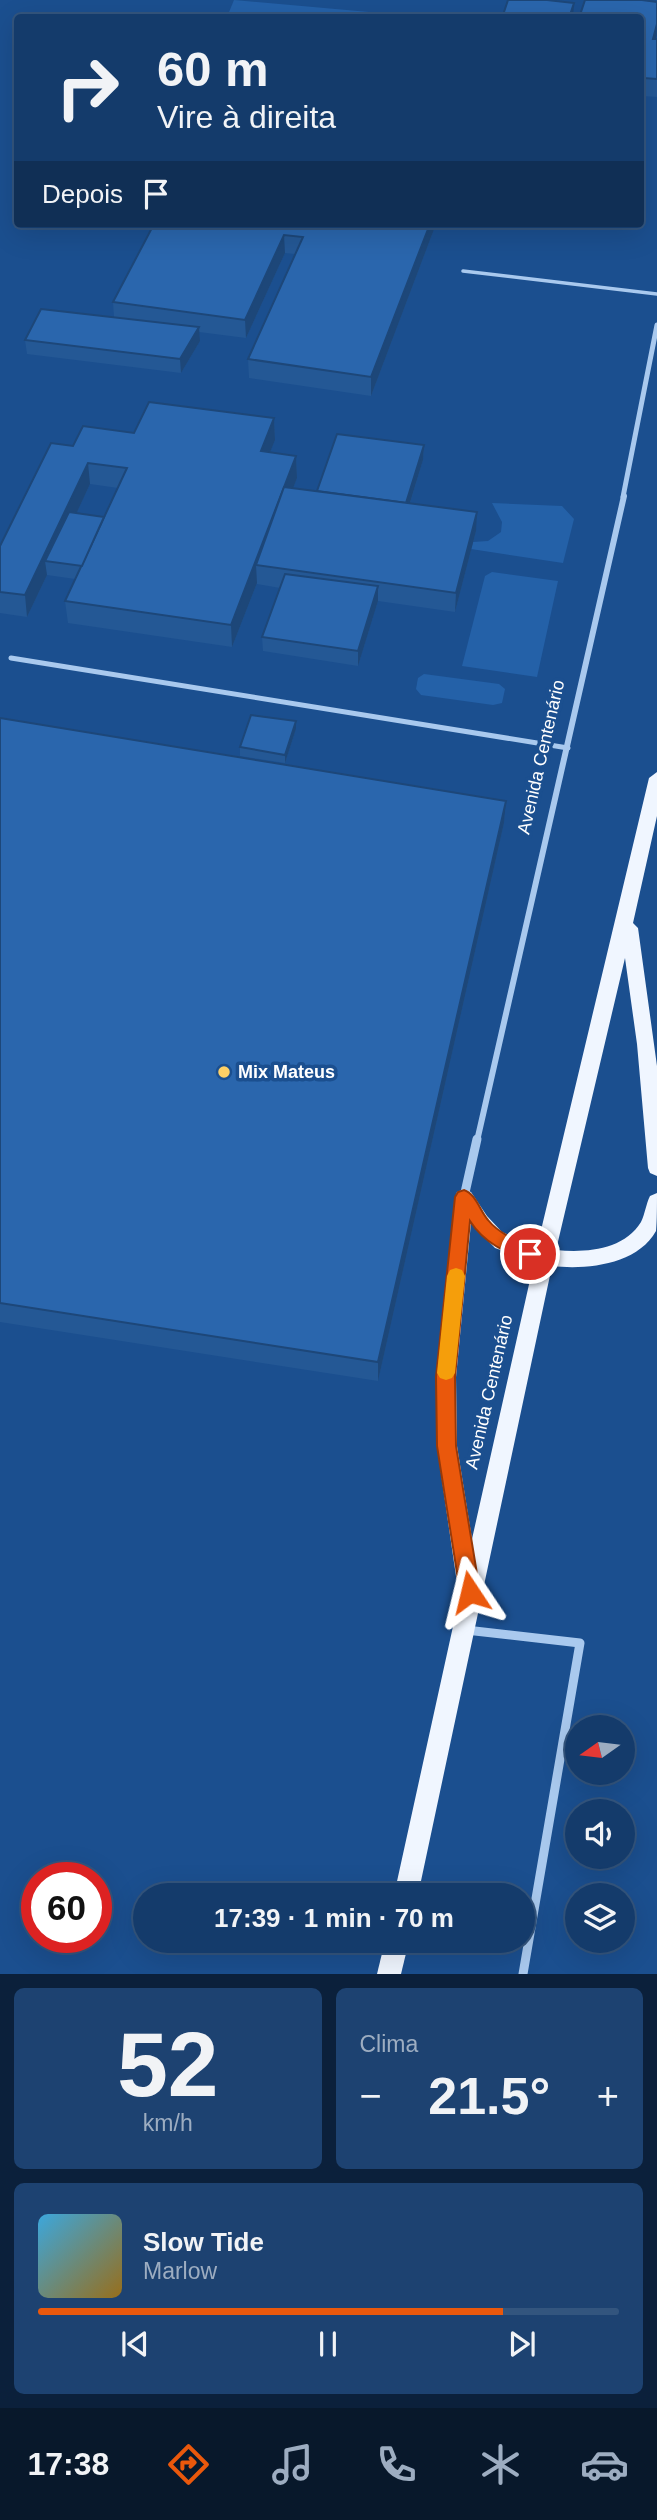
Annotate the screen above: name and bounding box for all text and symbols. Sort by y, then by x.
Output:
icon: right [42,42,133,133]
text: 60 m [157,42,269,96]
text: Vire à direita [157,99,336,135]
icon: arrive [137,175,175,213]
text: Depois [42,179,123,209]
street label: Avenida Centenário [514,678,568,836]
place label: Mix Mateus [238,1062,335,1082]
marker: Mix Mateus [216,1064,232,1080]
pin [500,1224,560,1284]
icon: arrive [511,1235,549,1273]
street label: Avenida Centenário [462,1313,516,1471]
position arrow [433,1555,507,1629]
north arrow [565,1715,635,1785]
map controls [565,1715,635,1953]
button: sound [565,1799,635,1869]
speed limit sign: 60 [21,1862,112,1953]
button: layers [565,1883,635,1953]
text: 17:39 · 1 min · 70 m [214,1903,454,1933]
text: 52 [117,2014,218,2115]
text: Clima [360,2031,418,2057]
text: 21.5° [428,2067,550,2125]
text: − [360,2075,382,2117]
text: + [597,2075,619,2117]
text: km/h [143,2110,193,2136]
text: Slow Tide [143,2227,264,2257]
text: Marlow [143,2258,217,2284]
icon: previous [116,2325,154,2363]
icon: pause [309,2325,347,2363]
icon: next [503,2325,541,2363]
icon: directions [164,2440,213,2489]
icon: music [268,2440,317,2489]
icon: phone [372,2440,421,2489]
icon: climate [476,2440,525,2489]
icon: car [580,2440,629,2489]
text: 17:38 [28,2446,109,2482]

